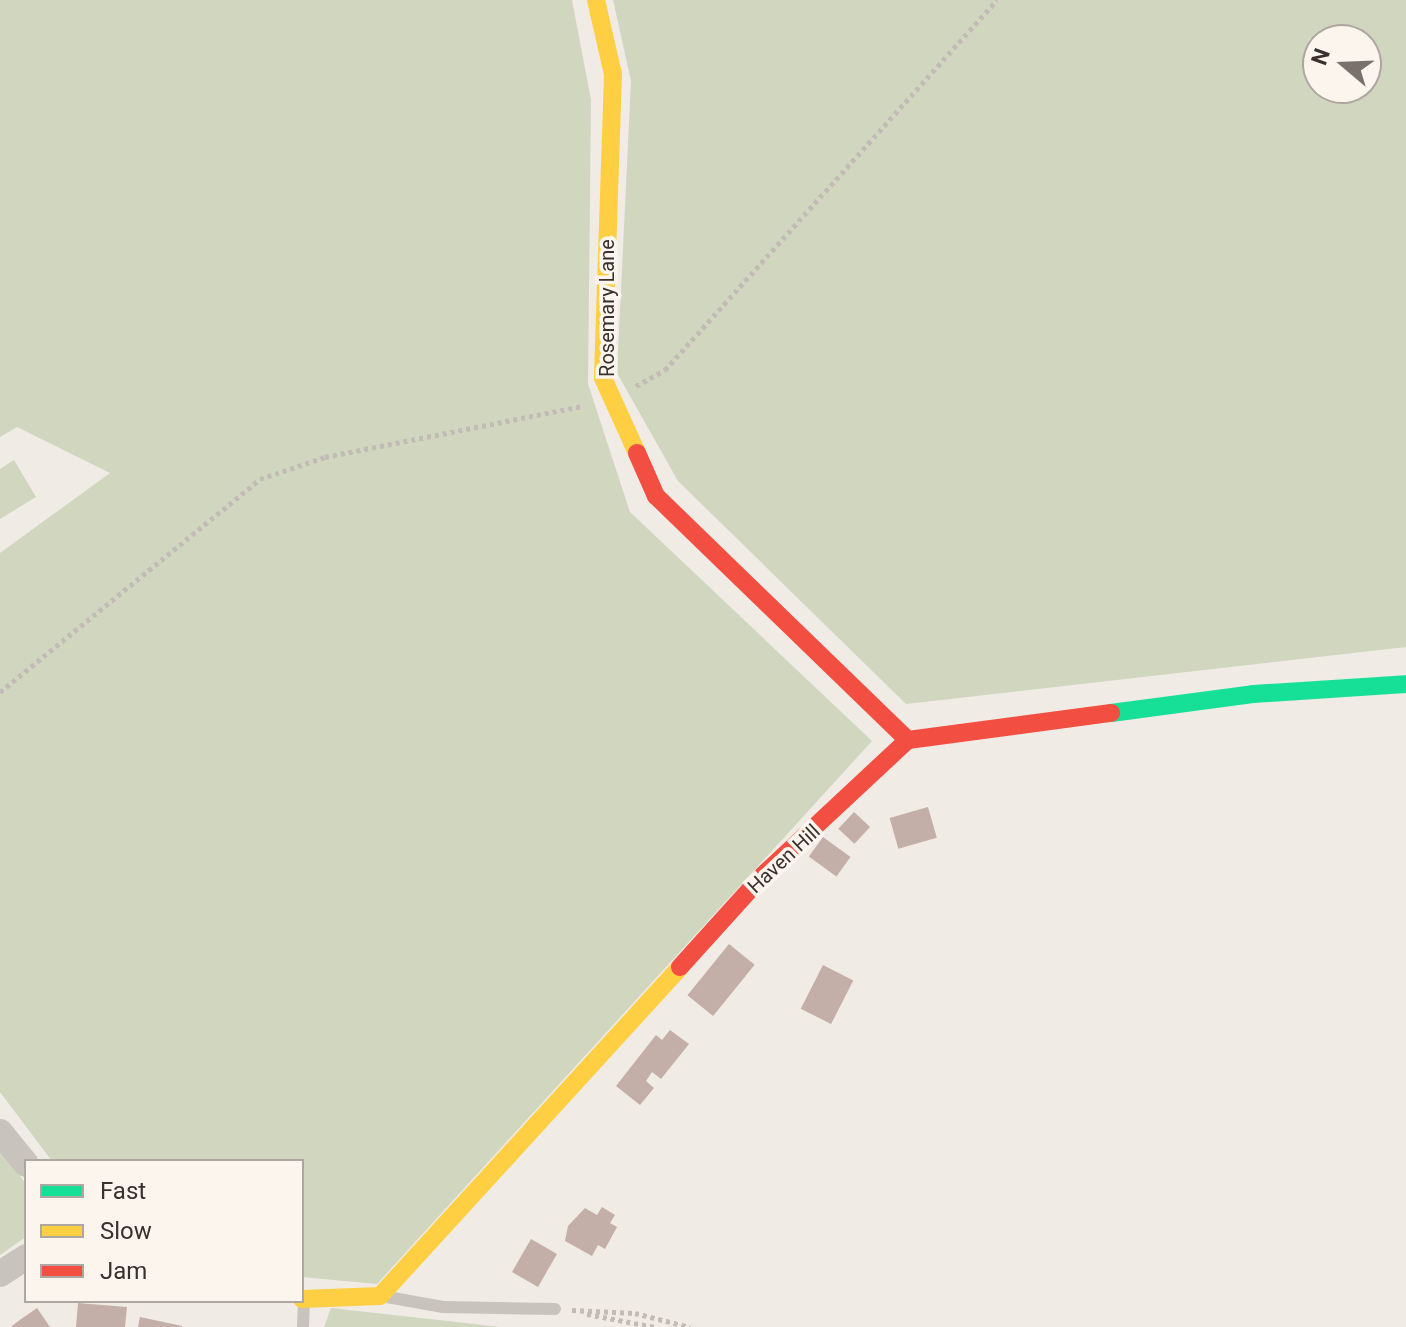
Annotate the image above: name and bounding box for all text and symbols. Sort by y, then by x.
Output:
north arrow [1302,24,1382,104]
text: N [1306,45,1335,68]
street label: Rosemary Lane [595,239,619,377]
street label: Haven Hill [743,820,825,898]
legend [24,1159,304,1303]
text: Fast [100,1177,146,1205]
text: Slow [100,1217,152,1245]
text: Jam [100,1257,147,1285]

